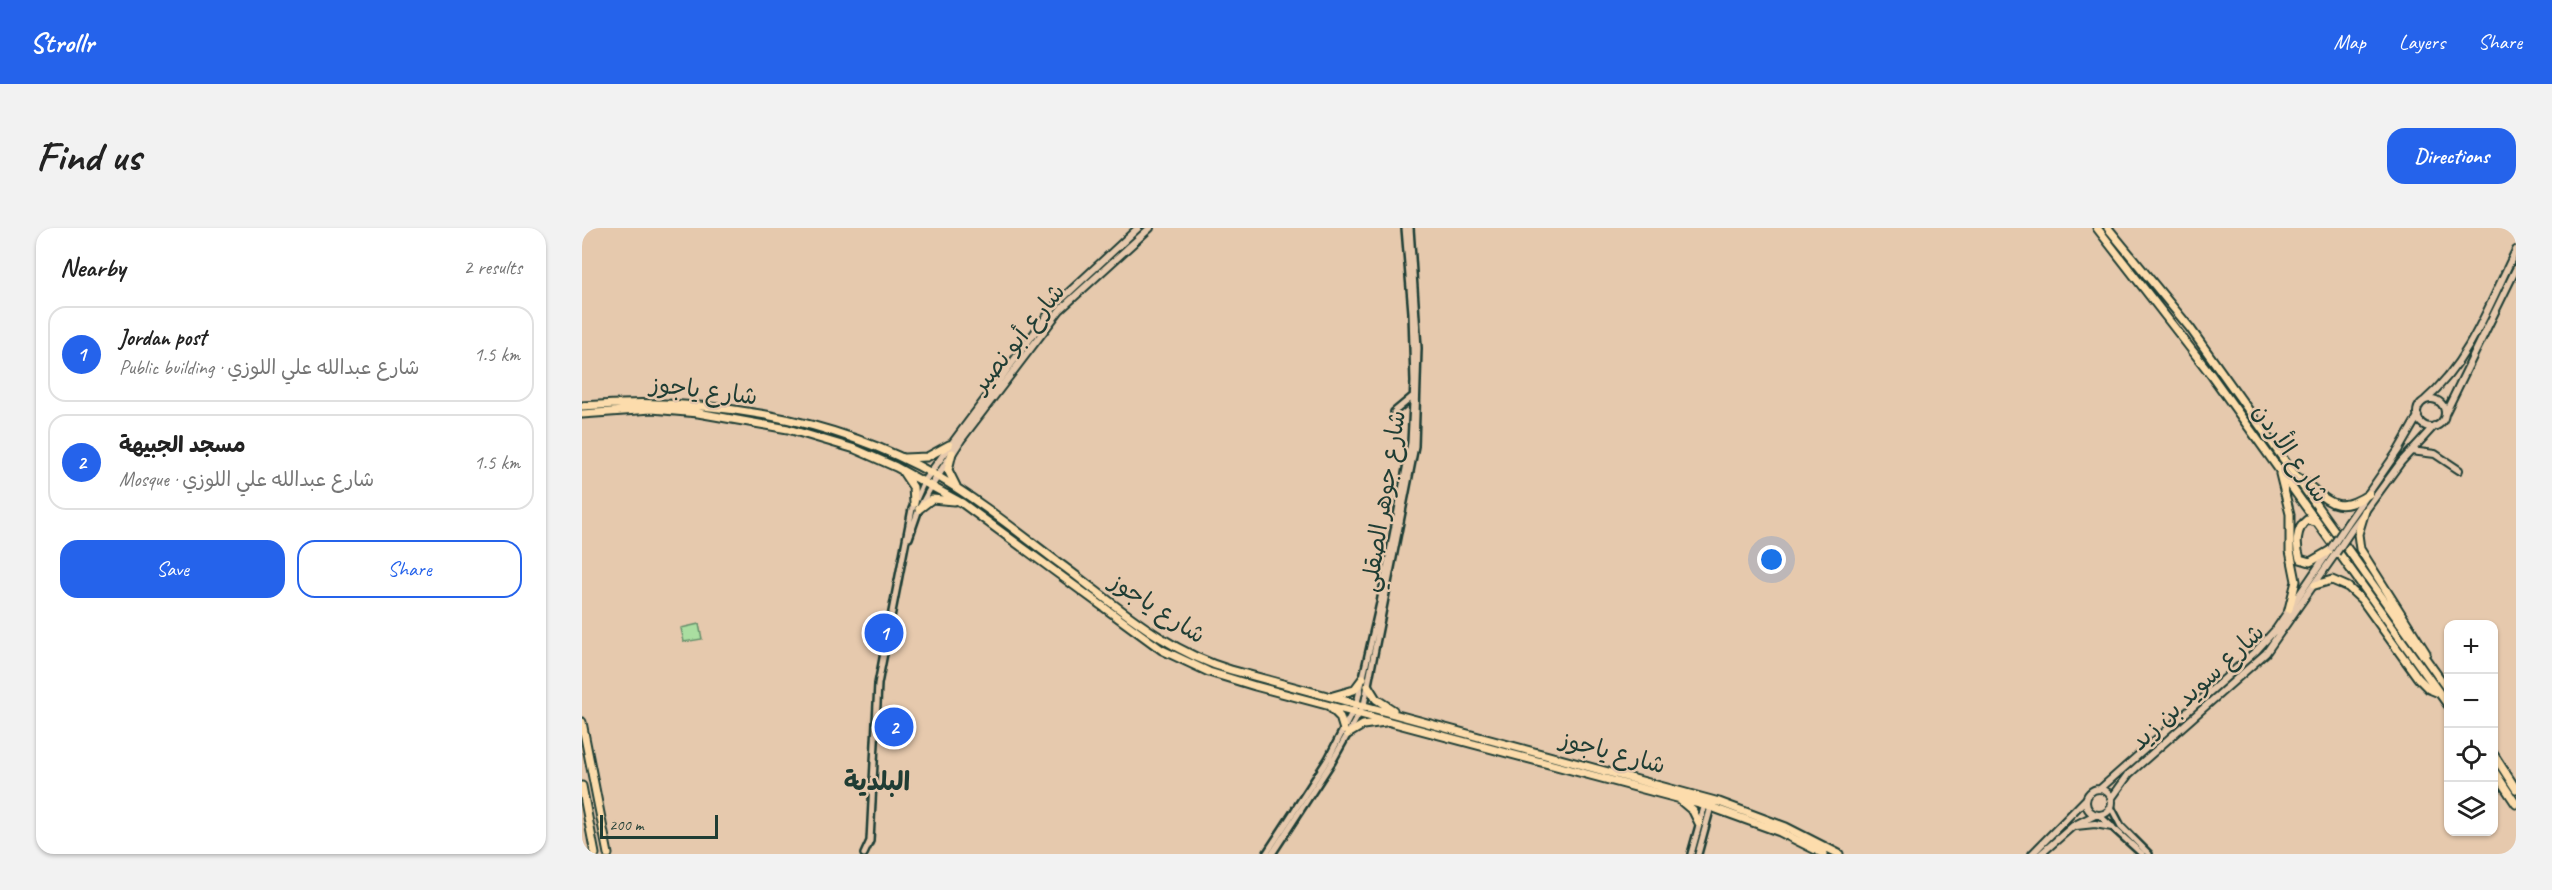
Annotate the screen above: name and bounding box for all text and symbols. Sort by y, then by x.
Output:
text: Strollr [30,25,94,60]
text: Map [2333,29,2366,55]
text: Layers [2399,29,2445,55]
text: Share [2478,29,2522,55]
button: Directions [2387,128,2516,184]
text: Find us [36,130,141,183]
text: Nearby [60,251,125,284]
text: 2 results [463,255,522,280]
street label: شارع أبو نصير [963,277,1073,402]
text: Jordan post [119,324,206,352]
text: 1 [77,342,86,367]
text: 1.5 km [474,342,520,367]
text: Public building · شارع عبدالله علي اللوزي [119,355,419,380]
street label: شارع ياجوز [646,368,759,413]
street label: شارع الأردن [2244,396,2338,510]
street label: شارع جوهر الصقلي [1354,408,1418,595]
text: مسجد الجبيهة [119,431,245,459]
text: 2 [77,450,86,475]
text: 1.5 km [474,450,520,475]
text: Mosque · شارع عبدالله علي اللوزي [119,467,374,492]
button: Save [60,540,285,598]
button: Share [297,540,522,598]
your location [1757,545,1786,574]
street label: شارع ياجوز [1102,565,1211,652]
pin: 1 [864,610,904,656]
street label: شارع سويد بن زيد [2124,617,2272,758]
map controls [2444,620,2498,836]
button: + [2444,620,2498,674]
button: − [2444,674,2498,728]
pin: 2 [874,704,914,750]
street label: شارع ياجوز [1555,723,1669,782]
button: locate [2444,728,2498,782]
district label: البلدية [844,765,910,798]
button: layers [2444,782,2498,836]
scale bar [600,812,718,840]
text: 200 m [609,815,643,835]

